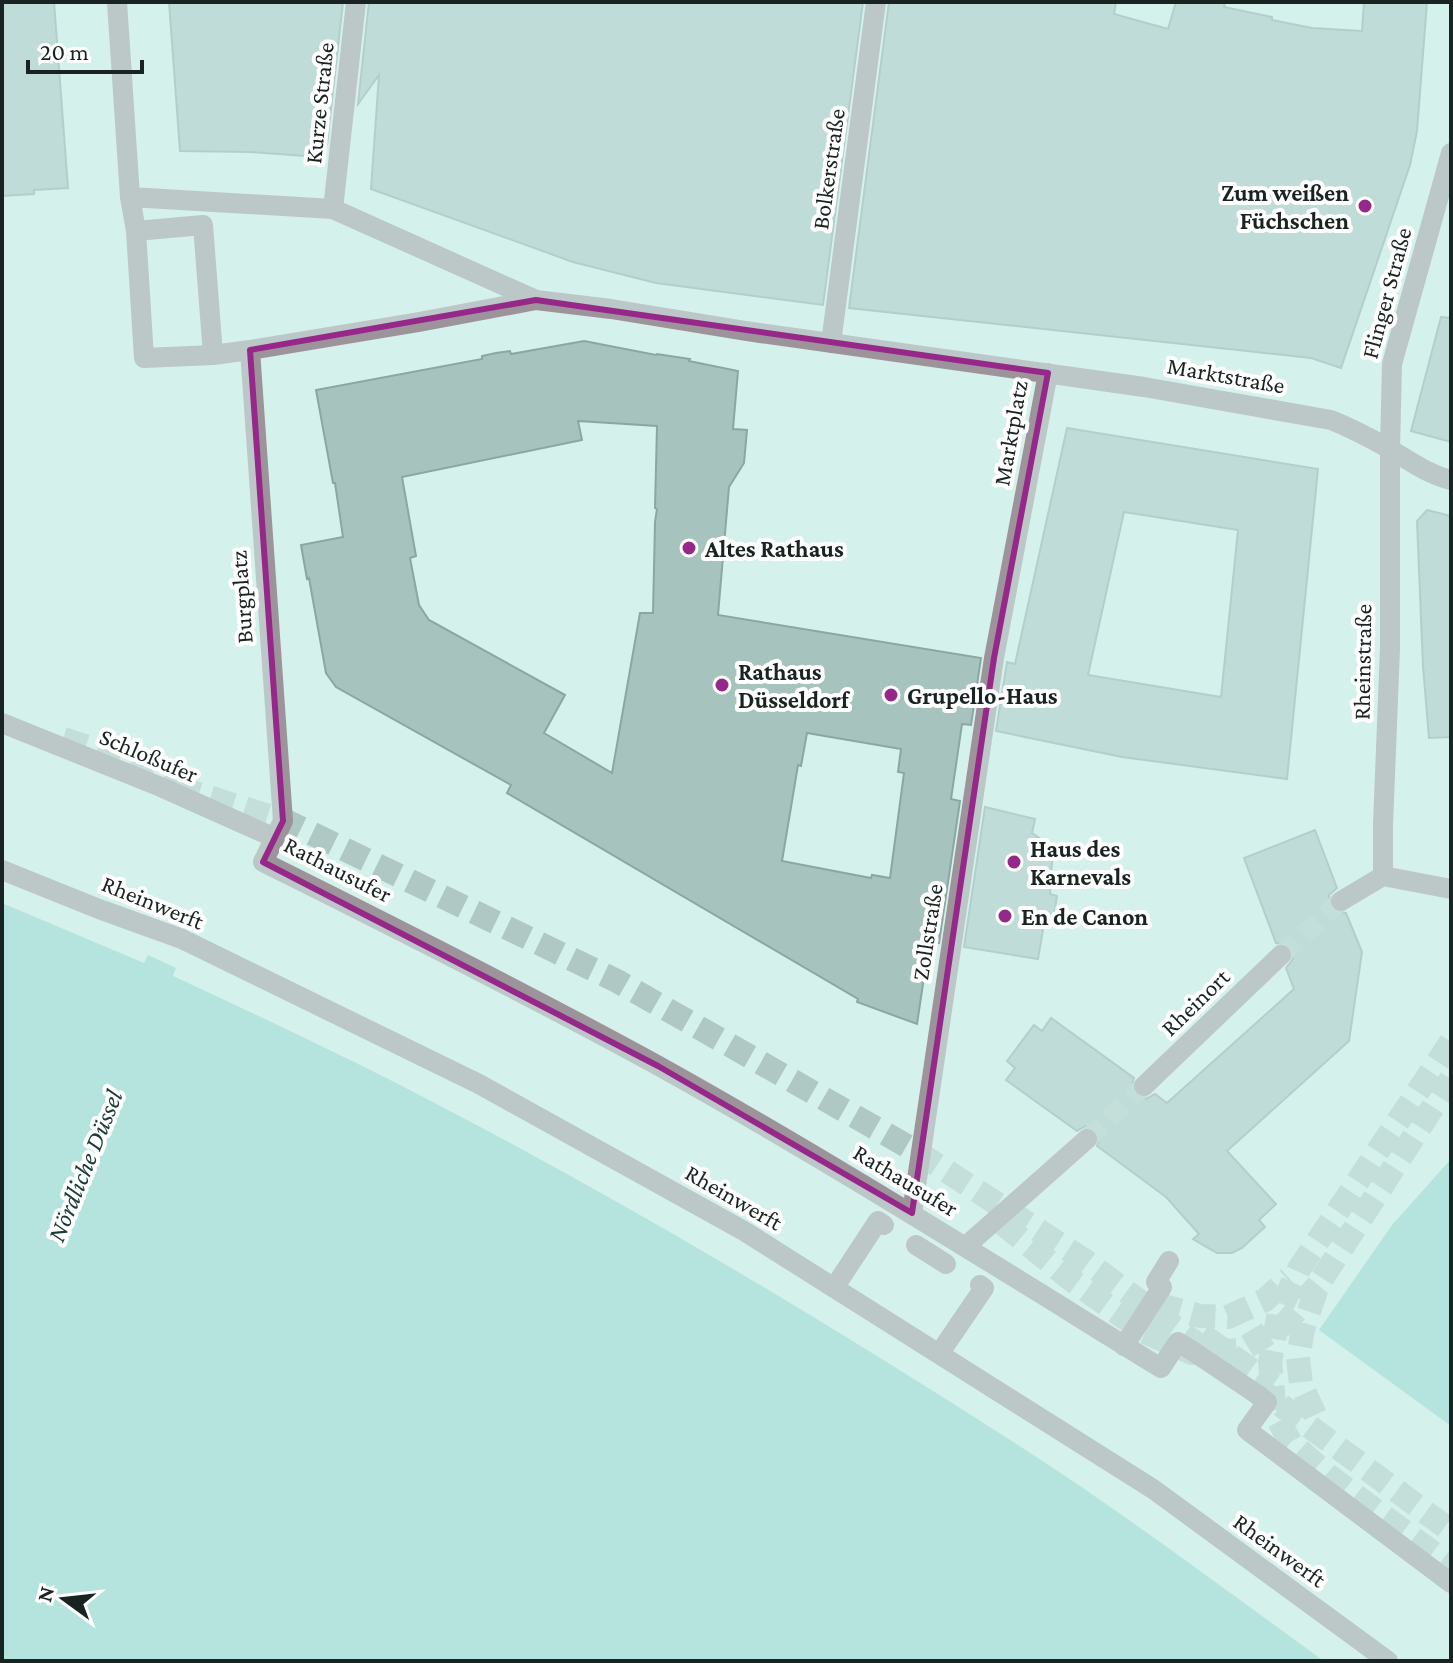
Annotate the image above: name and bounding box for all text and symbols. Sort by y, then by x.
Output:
scale bar [28,24,142,74]
text: 20 m [40,38,89,65]
street label: Kurze Straße [299,41,339,165]
street label: Bolkerstraße [806,107,850,231]
place label: Zum weißen Füchschen [1221,179,1349,234]
marker: Zum weißen Füchschen [1356,197,1374,215]
street label: Flinger Straße [1356,224,1416,362]
street label: Marktstraße [1165,351,1287,399]
street label: Marktplatz [987,378,1033,488]
place label: Altes Rathaus [704,535,844,562]
marker: Altes Rathaus [680,539,698,557]
street label: Burgplatz [224,549,258,645]
street label: Rheinstraße [1347,604,1377,720]
place label: Rathaus Düsseldorf [738,658,851,713]
marker: Rathaus Düsseldorf [713,676,731,694]
place label: Grupello-Haus [907,682,1058,709]
marker: Grupello-Haus [882,686,900,704]
street label: Schloßufer [96,722,203,788]
street label: Rathausufer [280,830,397,908]
place label: Haus des Karnevals [1030,835,1131,890]
marker: Haus des Karnevals [1005,853,1023,871]
street label: Rheinwerft [98,869,209,935]
street label: Zollstraße [906,882,948,982]
place label: En de Canon [1021,903,1148,930]
marker: En de Canon [996,907,1014,925]
street label: Rheinort [1155,962,1235,1041]
water label: Nördliche Düssel [41,1085,129,1246]
street label: Rathausufer [849,1138,964,1222]
street label: Rheinwerft [681,1158,788,1236]
street label: Rheinwerft [1229,1508,1332,1593]
north arrow [24,1559,104,1639]
text: N [31,1583,59,1604]

